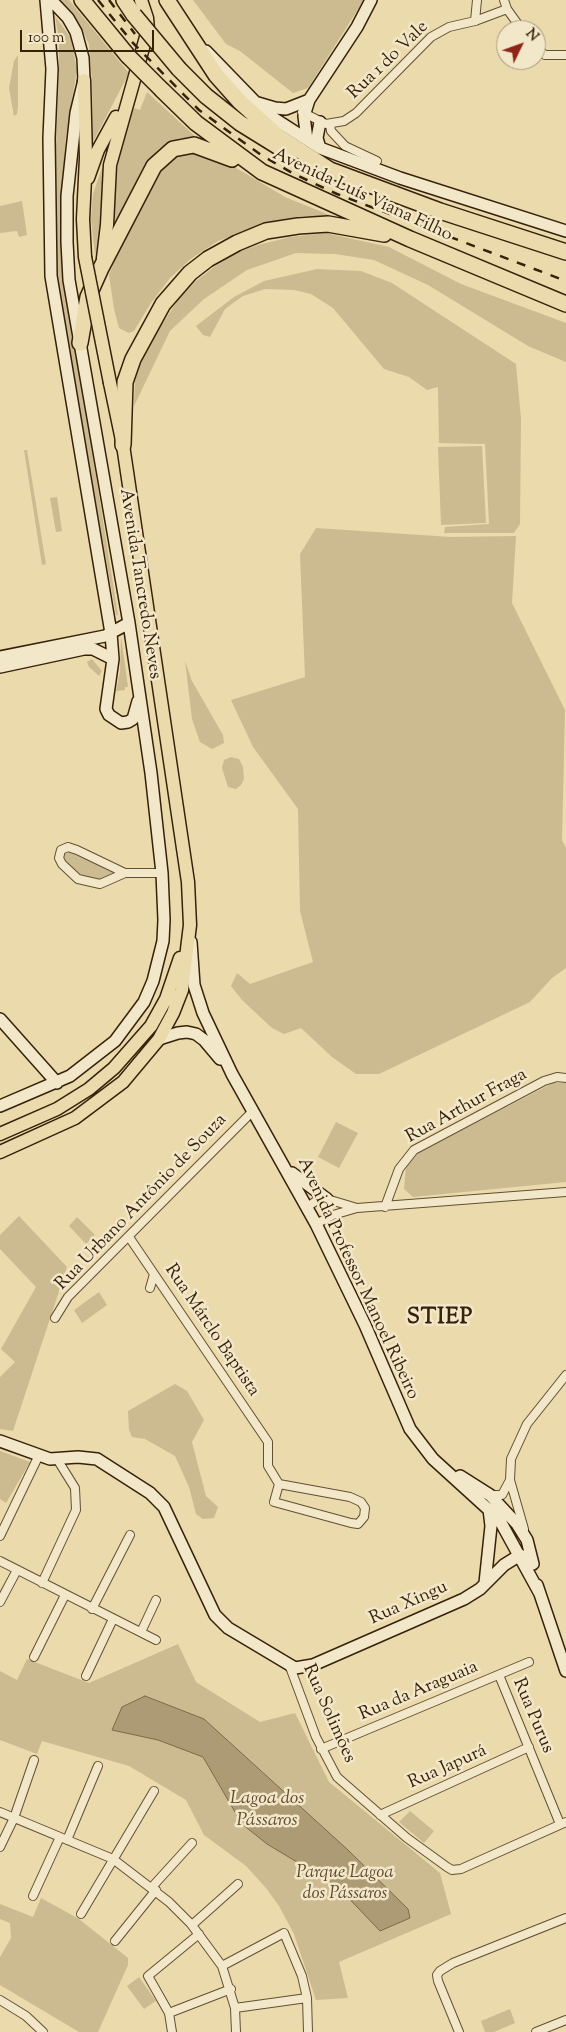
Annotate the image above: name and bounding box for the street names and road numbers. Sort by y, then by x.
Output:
street label: Rua 1 do Vale [344,17,434,105]
street label: Avenida Luís Viana Filho [269,145,455,247]
street label: Avenida Tancredo Neves [113,487,165,681]
street label: Rua Arthur Fraga [403,1065,531,1149]
street label: Rua Urbano Antônio de Souza [52,1110,232,1296]
street label: Avenida Professor Manoel Ribeiro [291,1155,423,1403]
street label: Rua Márclo Baptista [159,1261,263,1401]
street label: Rua Xingu [367,1577,451,1631]
street label: Rua da Araguaia [356,1657,482,1727]
street label: Rua Solimões [297,1661,359,1767]
street label: Rua Purus [507,1675,557,1757]
street label: Rua Japurá [405,1741,491,1795]

